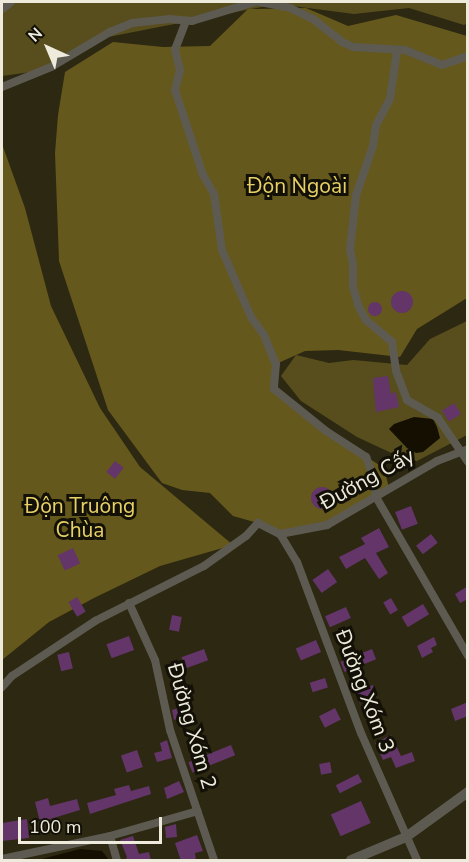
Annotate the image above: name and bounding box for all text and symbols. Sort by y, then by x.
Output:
north arrow [18,18,78,78]
text: N [24,23,47,47]
park label: Độn Ngoài [247,173,347,199]
street label: Đường Cấy [315,443,419,515]
park label: Độn Truông Chùa [25,493,135,543]
street label: Đường Xóm 3 [330,626,400,756]
street label: Đường Xóm 2 [162,660,222,792]
scale bar [21,805,165,843]
text: 100 m [29,815,81,839]

